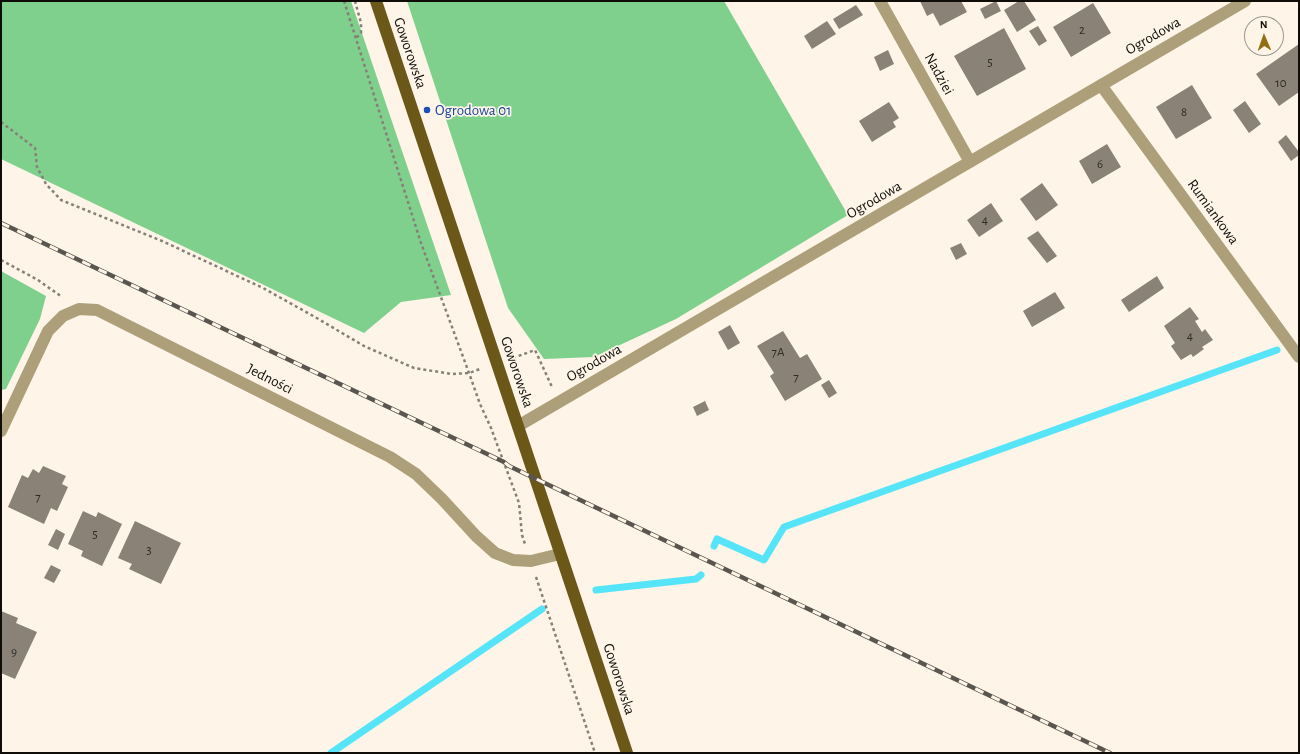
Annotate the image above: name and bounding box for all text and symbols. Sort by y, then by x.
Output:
street label: Ogrodowa [1122,13,1184,59]
street label: Goworowska [389,15,431,91]
north arrow [1244,16,1284,56]
text: N [1260,19,1268,30]
house number: 2 [1079,22,1085,38]
street label: Nadziei [920,50,958,98]
house number: 5 [987,54,993,70]
house number: 10 [1275,75,1287,91]
place label: Ogrodowa 01 [435,101,511,119]
house number: 8 [1181,104,1187,120]
marker: Ogrodowa 01 [422,105,432,115]
house number: 6 [1097,156,1103,172]
street label: Rumiankowa [1183,176,1243,248]
street label: Ogrodowa [843,177,905,223]
house number: 4 [982,212,988,228]
house number: 4 [1187,328,1193,344]
street label: Goworowska [496,334,538,410]
street label: Ogrodowa [563,340,625,386]
house number: 7A [772,344,784,360]
street label: Jedności [244,360,296,398]
house number: 7 [793,369,799,385]
house number: 7 [35,489,41,505]
house number: 5 [92,526,98,542]
house number: 3 [146,542,152,558]
street label: Goworowska [599,641,639,717]
house number: 9 [11,644,17,660]

